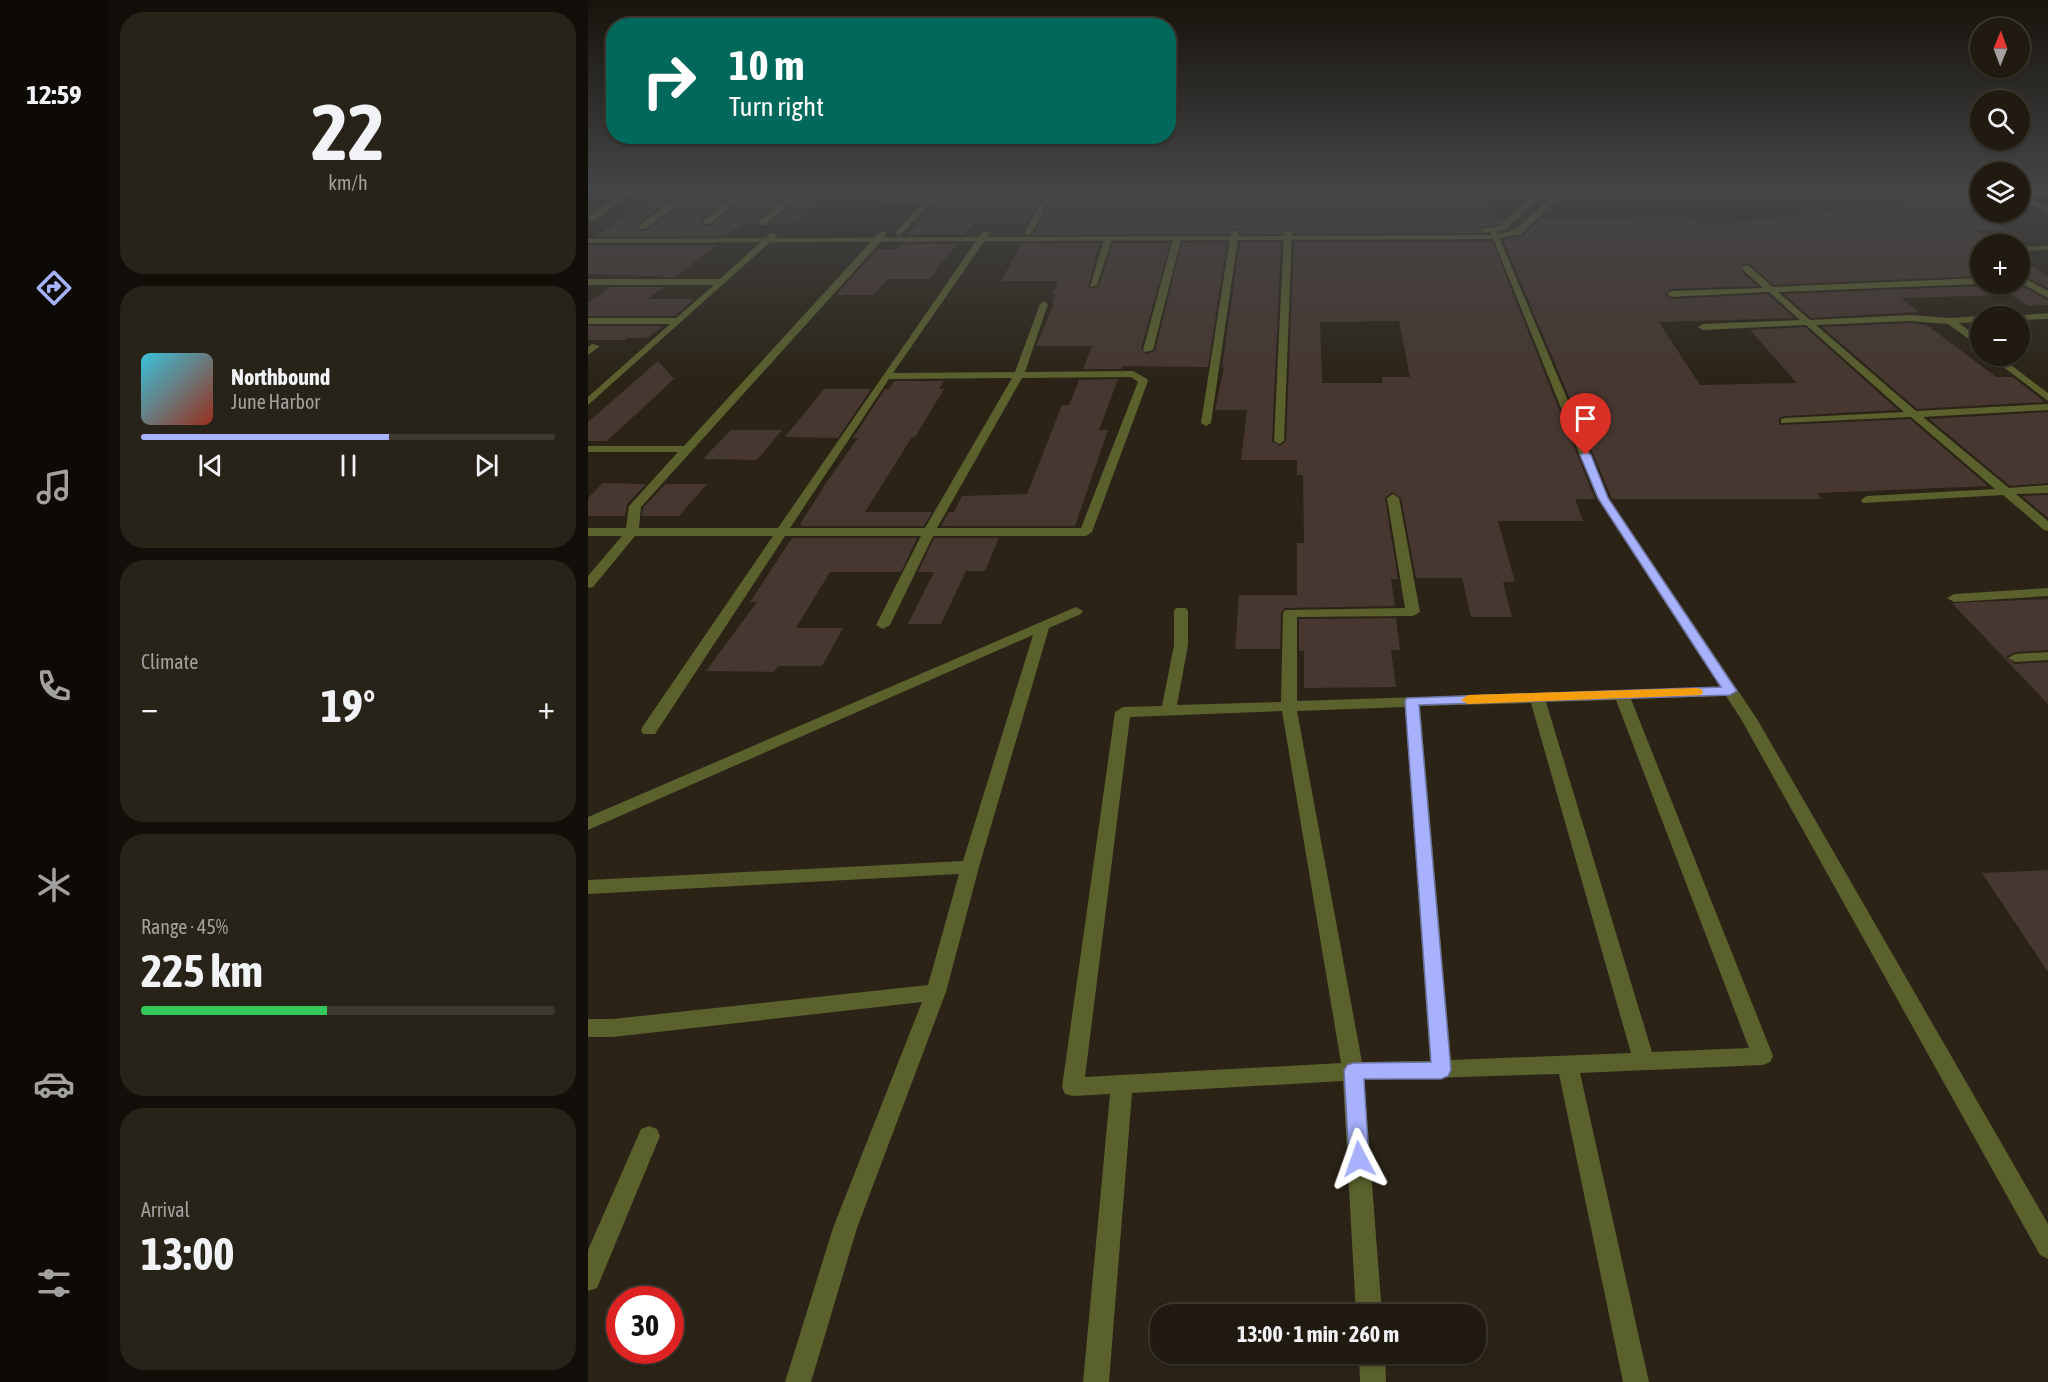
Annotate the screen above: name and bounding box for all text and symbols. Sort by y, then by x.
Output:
north arrow [1970,18,2030,78]
map controls [1970,18,2030,366]
text: 10 m [729,41,804,89]
icon: right [630,42,708,120]
text: 12:59 [26,79,82,110]
text: 22 [311,87,385,177]
button: search [1970,90,2030,150]
text: Turn right [729,91,824,122]
button: layers [1970,162,2030,222]
text: km/h [328,171,368,194]
button: + [1970,234,2030,294]
icon: directions [33,267,75,309]
button: − [1970,306,2030,366]
text: Northbound [231,364,330,390]
text: June Harbor [231,390,320,413]
pin [1560,393,1611,455]
icon: arrive [1569,402,1602,435]
icon: previous [194,449,227,482]
icon: pause [332,449,365,482]
icon: next [470,449,503,482]
icon: music [33,466,75,508]
text: Climate [141,650,198,673]
icon: phone [33,665,75,707]
text: 19° [321,680,375,732]
text: − [141,688,158,726]
text: + [538,688,555,726]
icon: climate [33,864,75,906]
text: Range · 45% [141,915,228,938]
text: 225 km [141,945,263,997]
icon: car [33,1063,75,1105]
position arrow [1327,1127,1391,1191]
text: Arrival [141,1198,190,1221]
text: 13:00 [141,1228,235,1280]
icon: filters [33,1262,75,1304]
speed limit sign: 30 [606,1286,684,1364]
text: 13:00 · 1 min · 260 m [1237,1321,1399,1347]

